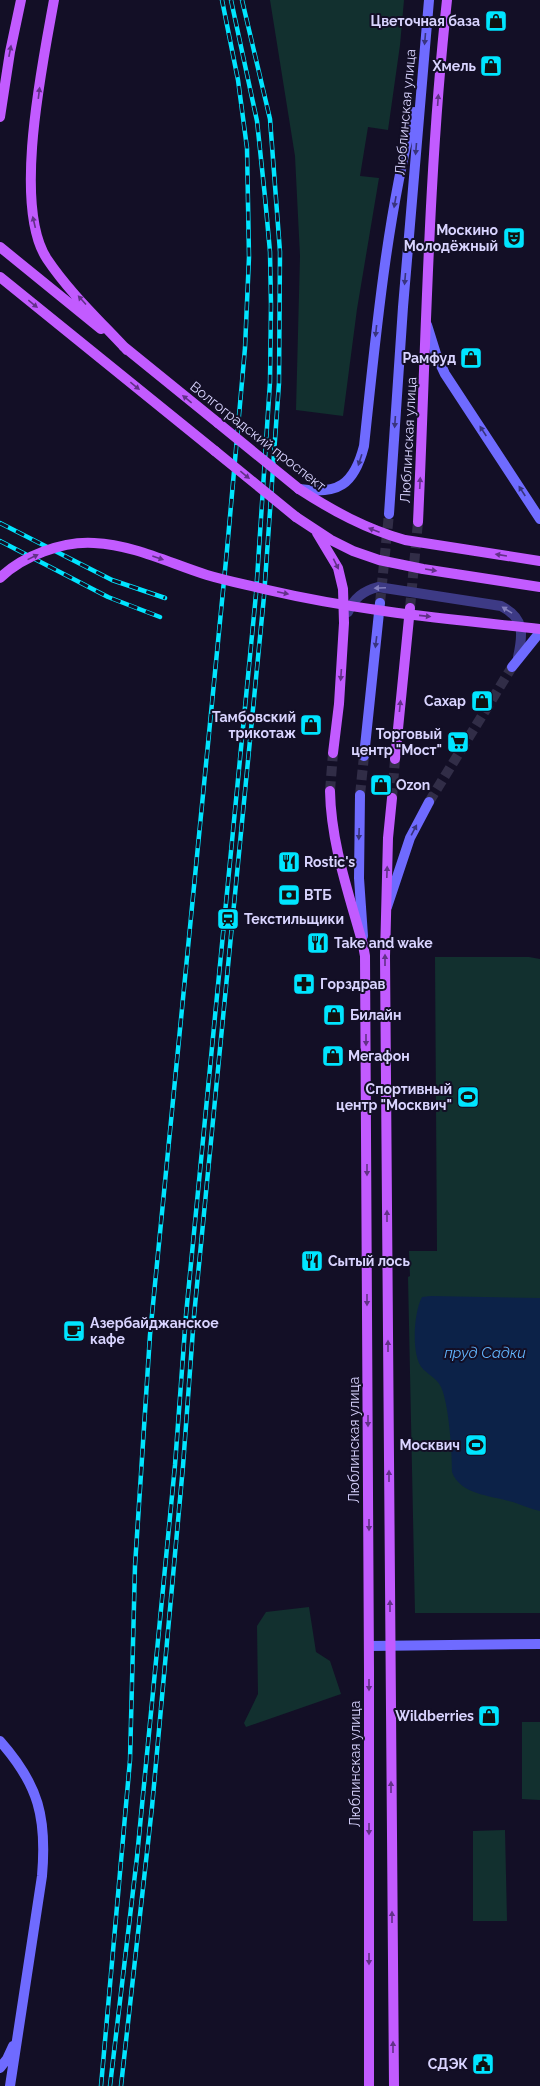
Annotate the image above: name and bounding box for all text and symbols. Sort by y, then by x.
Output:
shop icon: Цветочная база [483,8,509,34]
place label: Цветочная база [371,13,480,29]
one-way arrow [422,33,428,45]
one-way arrow [7,45,13,57]
street label: Люблинская улица [392,48,418,176]
shop icon: Хмель [478,53,504,79]
place label: Хмель [432,58,477,74]
one-way arrow [36,87,42,99]
one-way arrow [435,93,441,106]
one-way arrow [412,143,419,155]
one-way arrow [391,196,397,209]
one-way arrow [30,216,36,229]
place label: Москино Молодёжный [404,222,499,254]
theatre icon: Москино Молодёжный [501,225,527,251]
one-way arrow [402,273,409,285]
one-way arrow [78,296,87,305]
one-way arrow [28,300,39,308]
one-way arrow [373,325,380,337]
shop icon: Рамфуд [458,345,484,371]
place label: Рамфуд [402,350,456,366]
street label: Люблинская улица [397,376,419,504]
street label: Волгоградский проспект [187,378,329,494]
one-way arrow [129,381,140,390]
one-way arrow [182,394,193,403]
one-way arrow [392,416,399,428]
one-way arrow [479,425,486,437]
one-way arrow [357,454,363,466]
one-way arrow [240,471,251,480]
one-way arrow [416,477,423,489]
one-way arrow [518,486,526,496]
one-way arrow [368,527,380,533]
one-way arrow [495,552,508,558]
one-way arrow [27,554,38,560]
one-way arrow [153,555,165,561]
one-way arrow [333,559,339,570]
one-way arrow [425,567,437,573]
one-way arrow [374,584,386,591]
one-way arrow [277,591,289,597]
one-way arrow [502,606,512,614]
one-way arrow [419,613,431,619]
one-way arrow [373,636,379,648]
one-way arrow [337,669,344,681]
shop icon: Сахар [469,688,495,714]
place label: Сахар [424,693,466,709]
one-way arrow [397,700,404,712]
place label: Тамбовский трикотаж [212,709,296,741]
shop icon: Тамбовский трикотаж [298,712,324,738]
place label: Торговый центр "Мост" [351,726,442,758]
supermarket icon: Торговый центр "Мост" [445,729,471,755]
shop icon: Ozon [368,772,394,798]
place label: Ozon [396,777,430,793]
one-way arrow [411,824,417,836]
one-way arrow [356,828,362,841]
restaurant icon: Rostic's [276,849,302,875]
place label: Rostic's [304,854,355,870]
one-way arrow [384,865,390,878]
bank icon: ВТБ [276,882,302,908]
place label: ВТБ [304,887,332,903]
station icon: Текстильщики [215,906,241,932]
place label: Текстильщики [244,911,344,927]
restaurant icon: Take and wake [305,930,331,956]
place label: Take and wake [334,935,433,951]
one-way arrow [382,953,388,966]
pharmacy icon: Горздрав [291,971,317,997]
place label: Горздрав [320,976,386,992]
shop icon: Билайн [321,1002,347,1028]
place label: Билайн [350,1007,401,1023]
one-way arrow [363,1034,369,1047]
shop icon: Мегафон [320,1043,346,1069]
place label: Мегафон [348,1048,410,1064]
place label: Спортивный центр "Москвич" [336,1081,452,1113]
sports icon: Спортивный центр "Москвич" [455,1084,481,1110]
one-way arrow [364,1164,370,1177]
one-way arrow [384,1209,390,1222]
restaurant icon: Сытый лось [299,1248,325,1274]
place label: Сытый лось [328,1253,410,1269]
one-way arrow [364,1294,370,1307]
place label: Азербайджанское кафе [90,1315,219,1347]
cafe icon: Азербайджанское кафе [61,1318,87,1344]
one-way arrow [385,1339,391,1352]
water label: пруд Садки [444,1344,526,1362]
street label: Люблинская улица [346,1377,362,1503]
one-way arrow [365,1415,371,1428]
sports icon: Москвич [463,1432,489,1458]
place label: Москвич [399,1437,460,1453]
one-way arrow [386,1469,392,1482]
one-way arrow [366,1519,372,1532]
one-way arrow [387,1599,393,1612]
one-way arrow [366,1679,372,1692]
street label: Люблинская улица [347,1701,363,1827]
shop icon: Wildberries [476,1703,502,1729]
place label: Wildberries [395,1708,474,1724]
one-way arrow [388,1780,394,1793]
one-way arrow [366,1823,372,1836]
one-way arrow [389,1910,395,1923]
one-way arrow [366,1953,372,1966]
one-way arrow [390,2040,396,2053]
public building icon: СДЭК [470,2051,496,2077]
place label: СДЭК [428,2056,468,2072]

